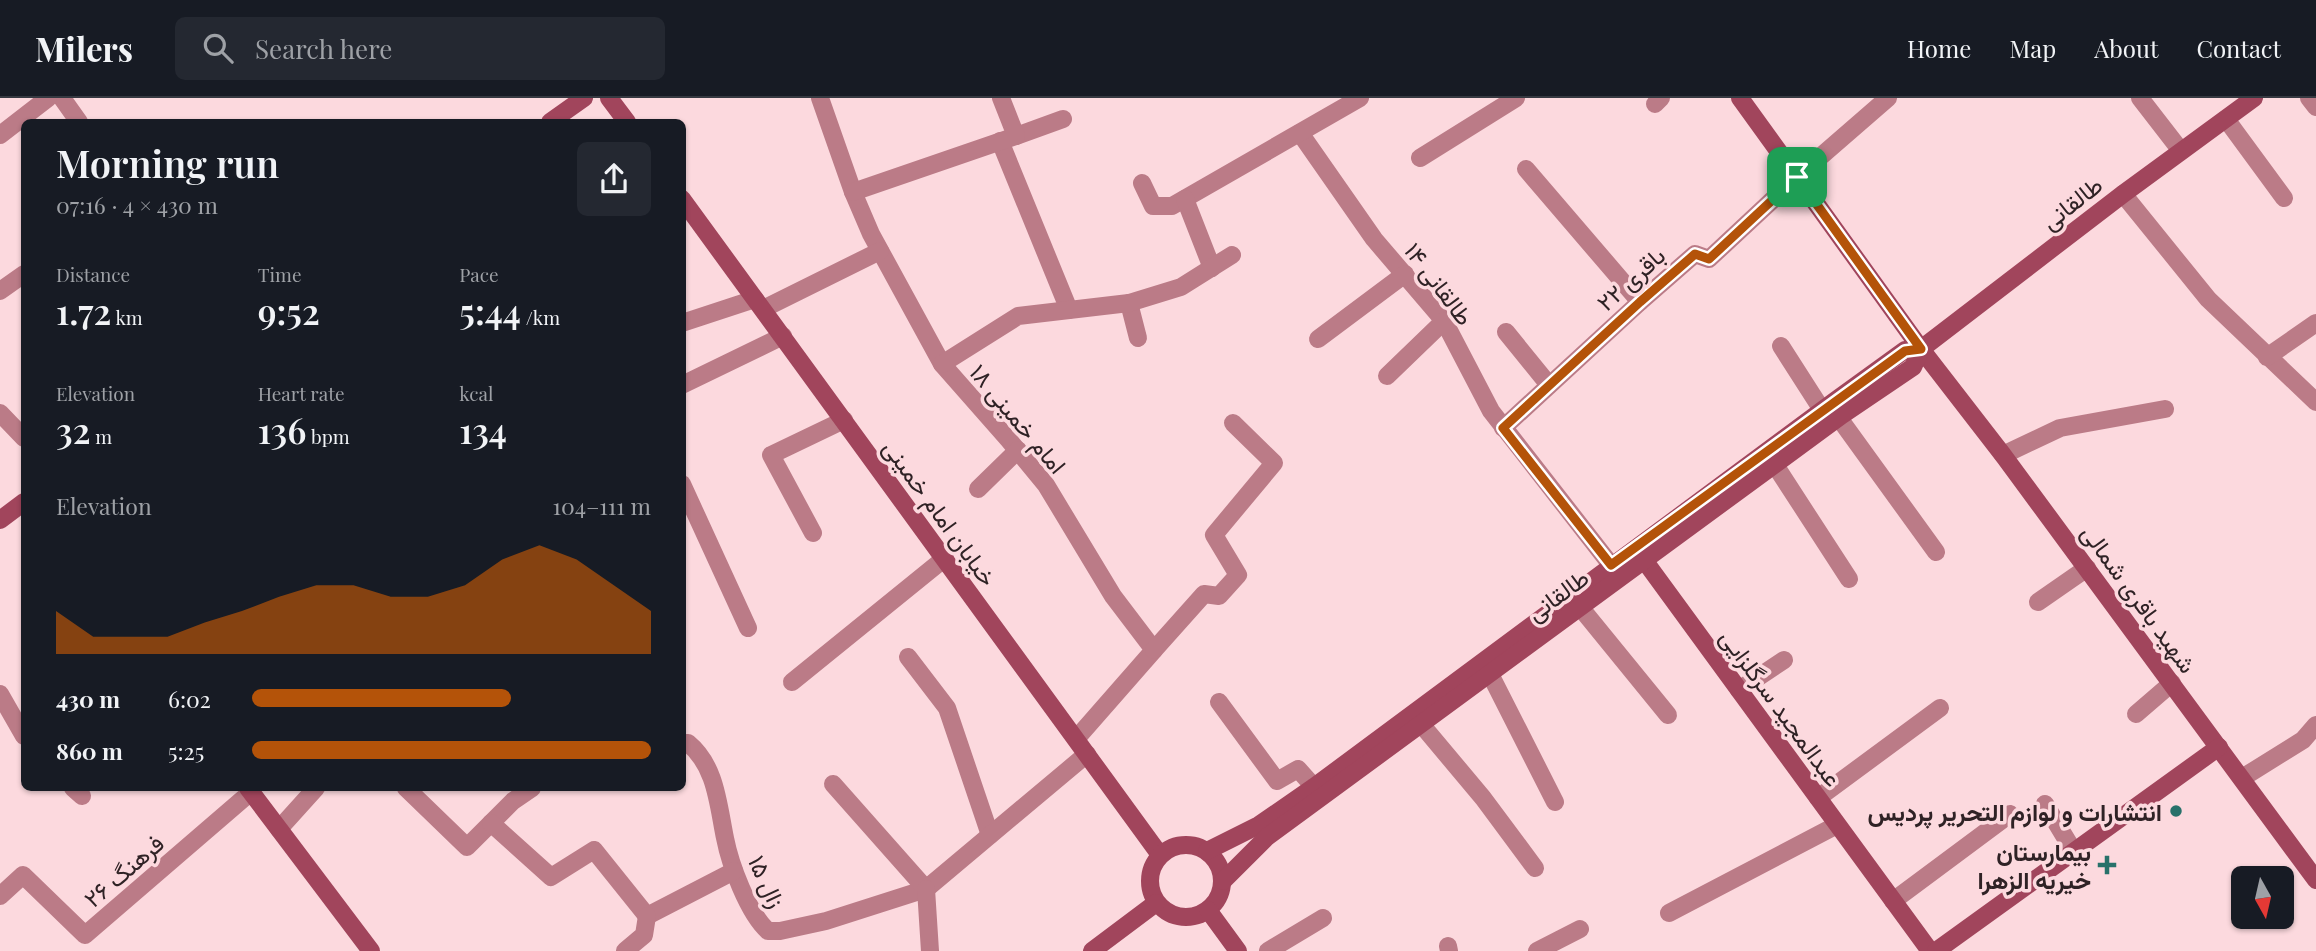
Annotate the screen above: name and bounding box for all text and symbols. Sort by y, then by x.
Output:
search box [175,17,665,80]
text: Milers [35,26,133,70]
icon: search [199,29,237,67]
text: Search here [255,31,392,66]
text: Home [1907,32,1971,64]
text: Map [2009,32,2056,64]
text: About [2094,32,2158,64]
text: Contact [2196,32,2281,64]
text: Morning run [56,137,279,188]
button: share [577,142,651,216]
pin [1767,147,1827,207]
icon: arrive [1778,158,1816,196]
street label: طالقانی [2034,168,2108,236]
text: 07:16 · 4 × 430 m [56,189,218,220]
street label: طالقانی ۱۴ [1398,235,1482,331]
street label: باقری ۲۲ [1589,239,1672,318]
text: Distance [56,261,130,287]
text: Time [258,261,302,287]
text: Pace [459,261,499,287]
text: 1.72 [56,287,111,334]
text: 9:52 [258,287,320,334]
text: 5:44 [459,287,521,334]
text: km [111,304,143,330]
text: /km [521,304,560,330]
street label: امام خمینی ۱۸ [962,356,1074,481]
text: Elevation [56,380,135,406]
text: Heart rate [258,380,345,406]
text: kcal [459,380,493,406]
text: 32 [56,406,90,453]
text: 136 [258,406,306,453]
text: 134 [459,406,507,453]
text: m [90,423,112,449]
text: bpm [306,423,350,449]
street label: خیابان امام خمینی [875,432,1005,593]
text: Elevation [56,490,152,521]
text: 104–111 m [553,490,651,521]
street label: شهید باقری شمالی [2074,517,2205,679]
street label: طالقانی [1519,561,1595,627]
street label: عبدالمجید سرگلزایی [1713,622,1850,793]
text: 430 m [56,683,120,714]
text: 6:02 [168,683,211,714]
text: 860 m [56,735,123,766]
text: 5:25 [168,735,204,766]
place label: انتشارات و لوازم التحریر پردیس [1867,795,2162,829]
marker: انتشارات و لوازم التحریر پردیس [2168,803,2184,819]
street label: فرهنگ ۲۶ [76,826,170,914]
place label: بیمارستان خیریه الزهرا [1977,835,2091,896]
street label: زال ۱۵ [741,850,794,913]
marker: بیمارستان خیریه الزهرا [2097,855,2117,875]
north arrow [2231,866,2294,929]
map controls [2231,866,2294,929]

